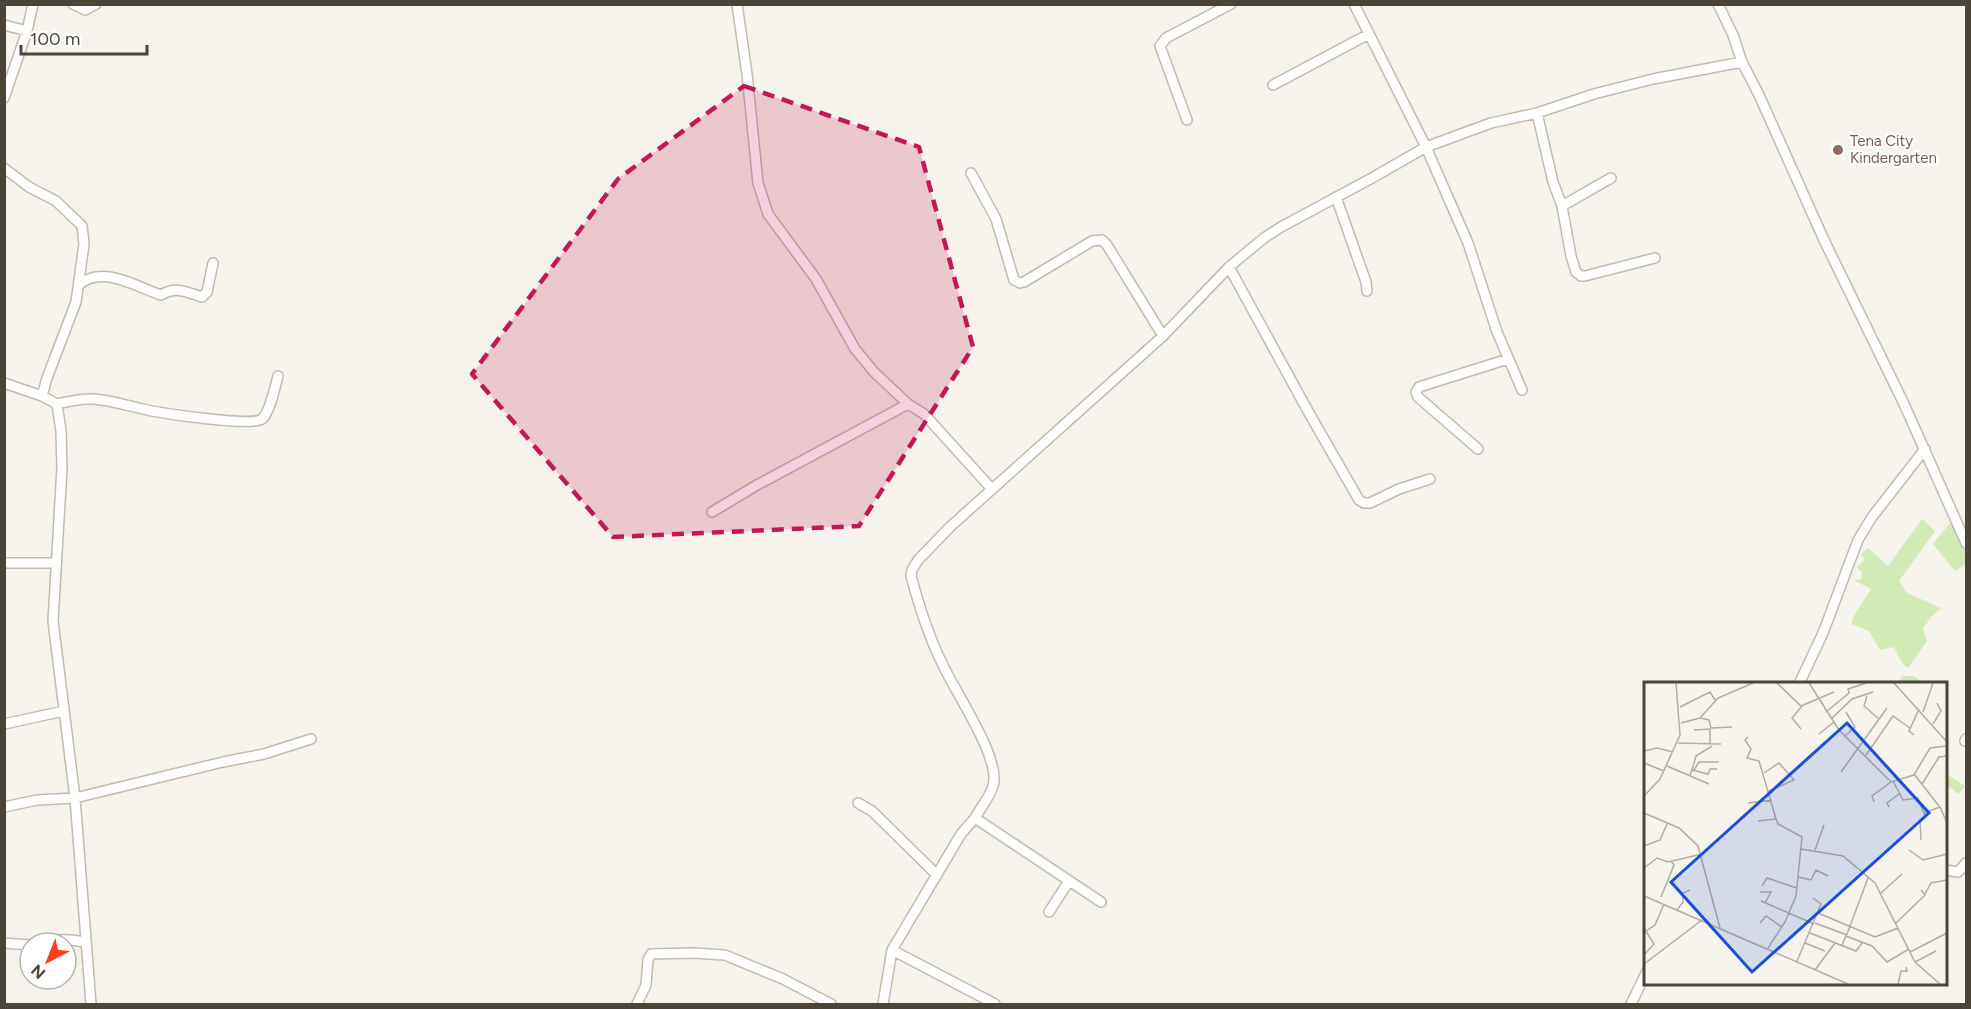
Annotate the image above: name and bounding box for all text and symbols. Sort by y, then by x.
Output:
scale bar [21,18,147,56]
text: 100 m [30,28,80,50]
place label: Tena City Kindergarten [1850,132,1937,167]
marker: Tena City Kindergarten [1831,143,1845,157]
inset map [1644,682,1947,985]
north arrow [18,931,78,991]
text: N [27,961,49,983]

